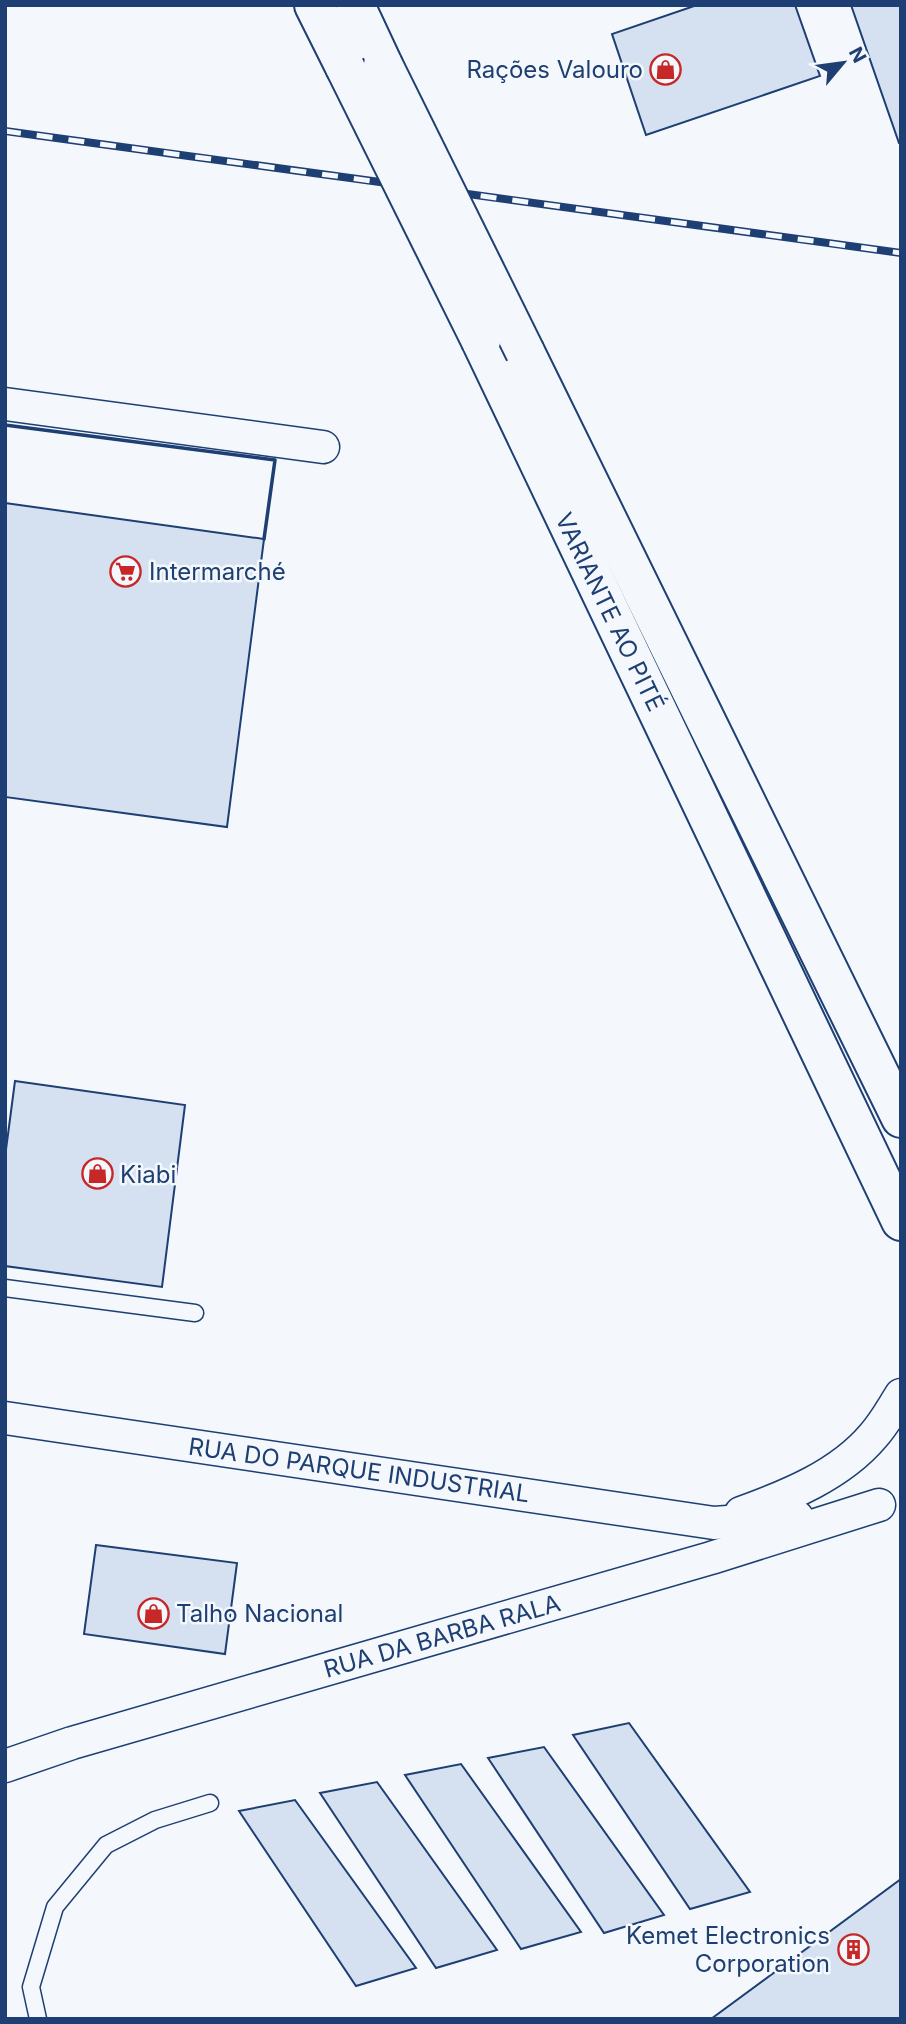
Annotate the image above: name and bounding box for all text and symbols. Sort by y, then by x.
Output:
north arrow [808,28,878,98]
text: N [844,43,871,67]
shop icon: Rações Valouro [649,52,683,86]
place label: Rações Valouro [466,55,643,84]
street label: VARIANTE AO PITÉ [549,508,672,716]
supermarket icon: Intermarché [109,554,143,588]
place label: Intermarché [149,557,286,586]
shop icon: Kiabi [80,1157,114,1191]
place label: Kiabi [120,1160,176,1189]
street label: RUA DO PARQUE INDUSTRIAL [187,1432,531,1508]
street label: RUA DA BARBA RALA [320,1588,564,1684]
shop icon: Talho Nacional [136,1596,170,1630]
place label: Talho Nacional [176,1599,343,1628]
place label: Kemet Electronics Corporation [626,1921,830,1978]
building icon: Kemet Electronics Corporation [836,1932,870,1966]

